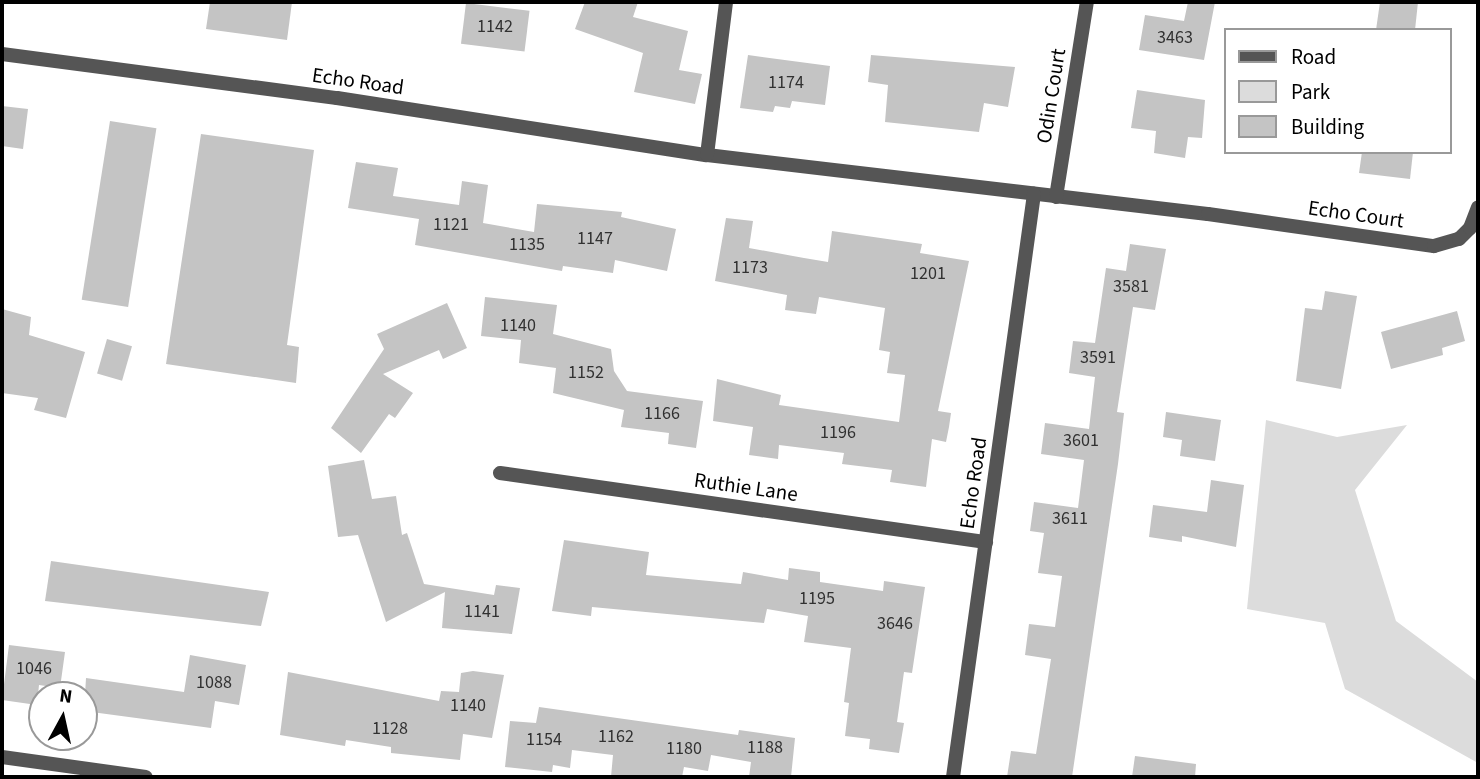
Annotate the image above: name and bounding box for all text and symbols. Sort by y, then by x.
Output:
house number: 1142 [477,16,513,38]
house number: 3463 [1157,27,1193,49]
legend [1224,28,1452,154]
text: Road [1291,42,1336,72]
street label: Odin Court [1031,47,1071,145]
street label: Echo Road [310,62,406,100]
house number: 1174 [768,72,804,94]
text: Park [1291,77,1330,107]
text: Building [1291,112,1364,142]
street label: Echo Court [1306,195,1406,233]
house number: 1121 [433,214,469,236]
house number: 1147 [577,228,613,250]
house number: 1135 [509,234,545,256]
house number: 1173 [732,257,768,279]
house number: 1201 [910,263,946,285]
house number: 3581 [1113,276,1149,298]
house number: 1140 [500,315,536,337]
house number: 3591 [1080,347,1116,369]
house number: 1152 [568,362,604,384]
house number: 1166 [644,403,680,425]
house number: 1196 [820,422,856,444]
house number: 3601 [1063,430,1099,452]
street label: Echo Road [954,435,992,531]
street label: Ruthie Lane [693,467,799,507]
house number: 3611 [1052,508,1088,530]
house number: 1195 [799,588,835,610]
house number: 1141 [464,601,500,623]
house number: 3646 [877,613,913,635]
house number: 1046 [16,658,52,680]
house number: 1088 [196,672,232,694]
north arrow [28,681,98,751]
text: N [58,682,74,711]
house number: 1140 [450,695,486,717]
house number: 1128 [372,718,408,740]
house number: 1162 [598,726,634,748]
house number: 1154 [526,729,562,751]
house number: 1188 [747,737,783,759]
house number: 1180 [666,738,702,760]

